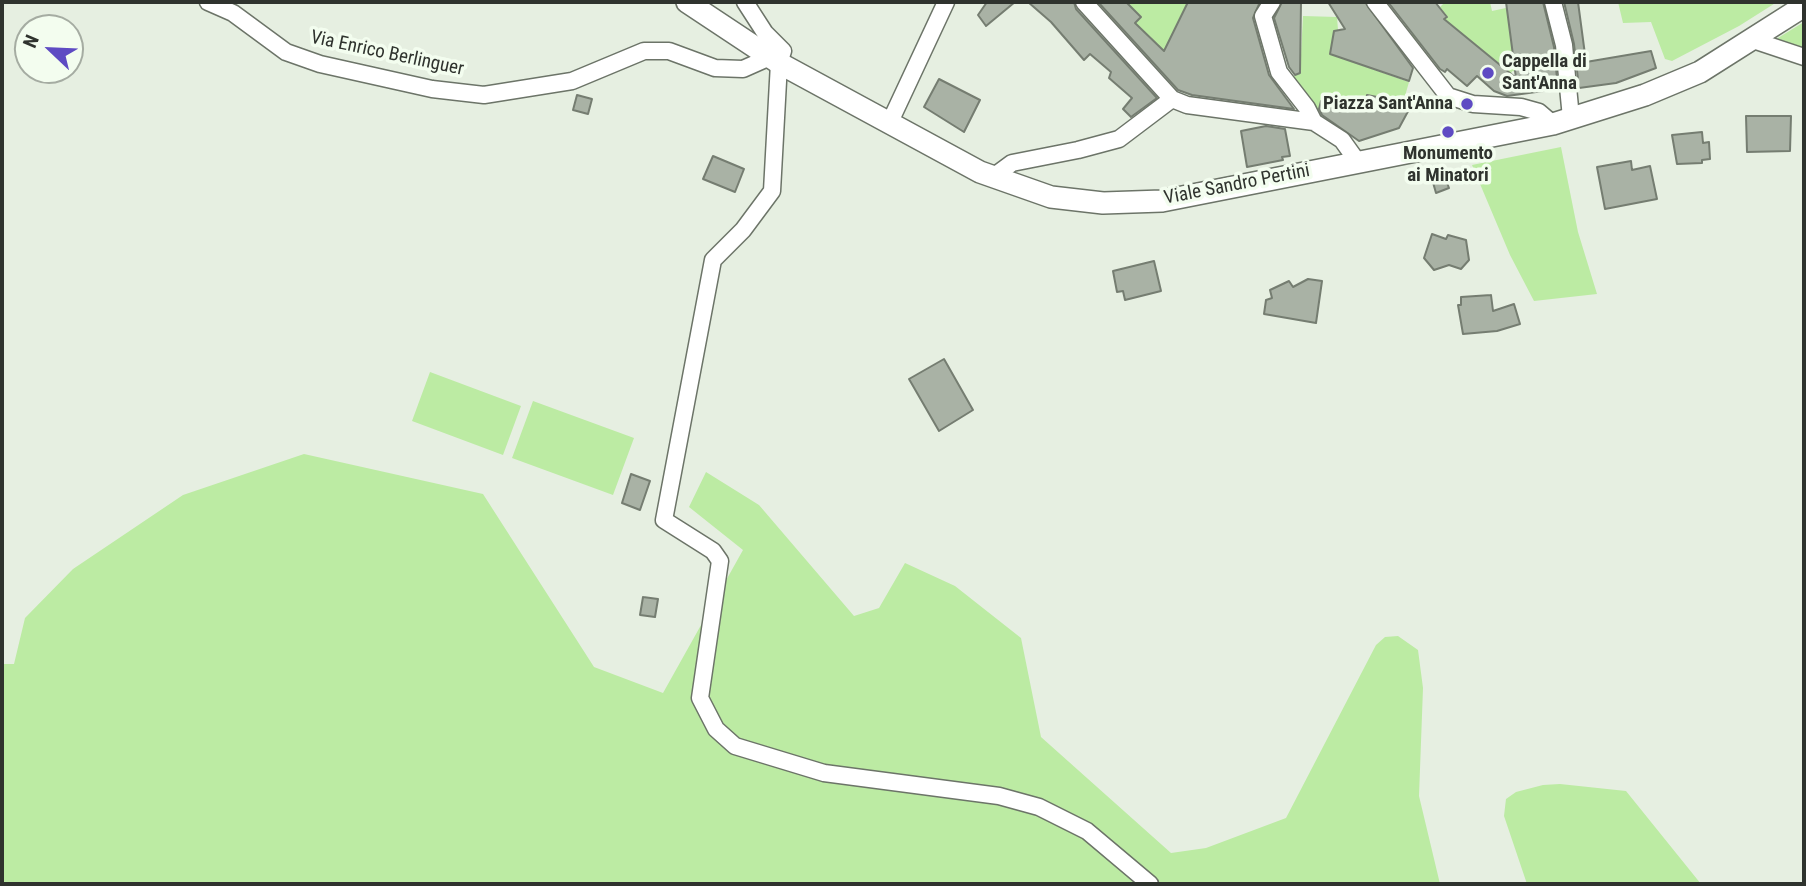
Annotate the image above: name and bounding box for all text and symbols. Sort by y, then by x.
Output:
north arrow [14,14,84,84]
street label: Via Enrico Berlinguer [308,27,466,81]
text: N [18,32,44,51]
place label: Cappella di Sant'Anna [1502,51,1587,95]
marker: Cappella di Sant'Anna [1480,65,1496,81]
place label: Piazza Sant'Anna [1323,93,1453,115]
marker: Piazza Sant'Anna [1459,96,1475,112]
marker: Monumento ai Minatori [1440,124,1456,140]
place label: Monumento ai Minatori [1403,143,1493,187]
street label: Viale Sandro Pertini [1162,160,1312,210]

